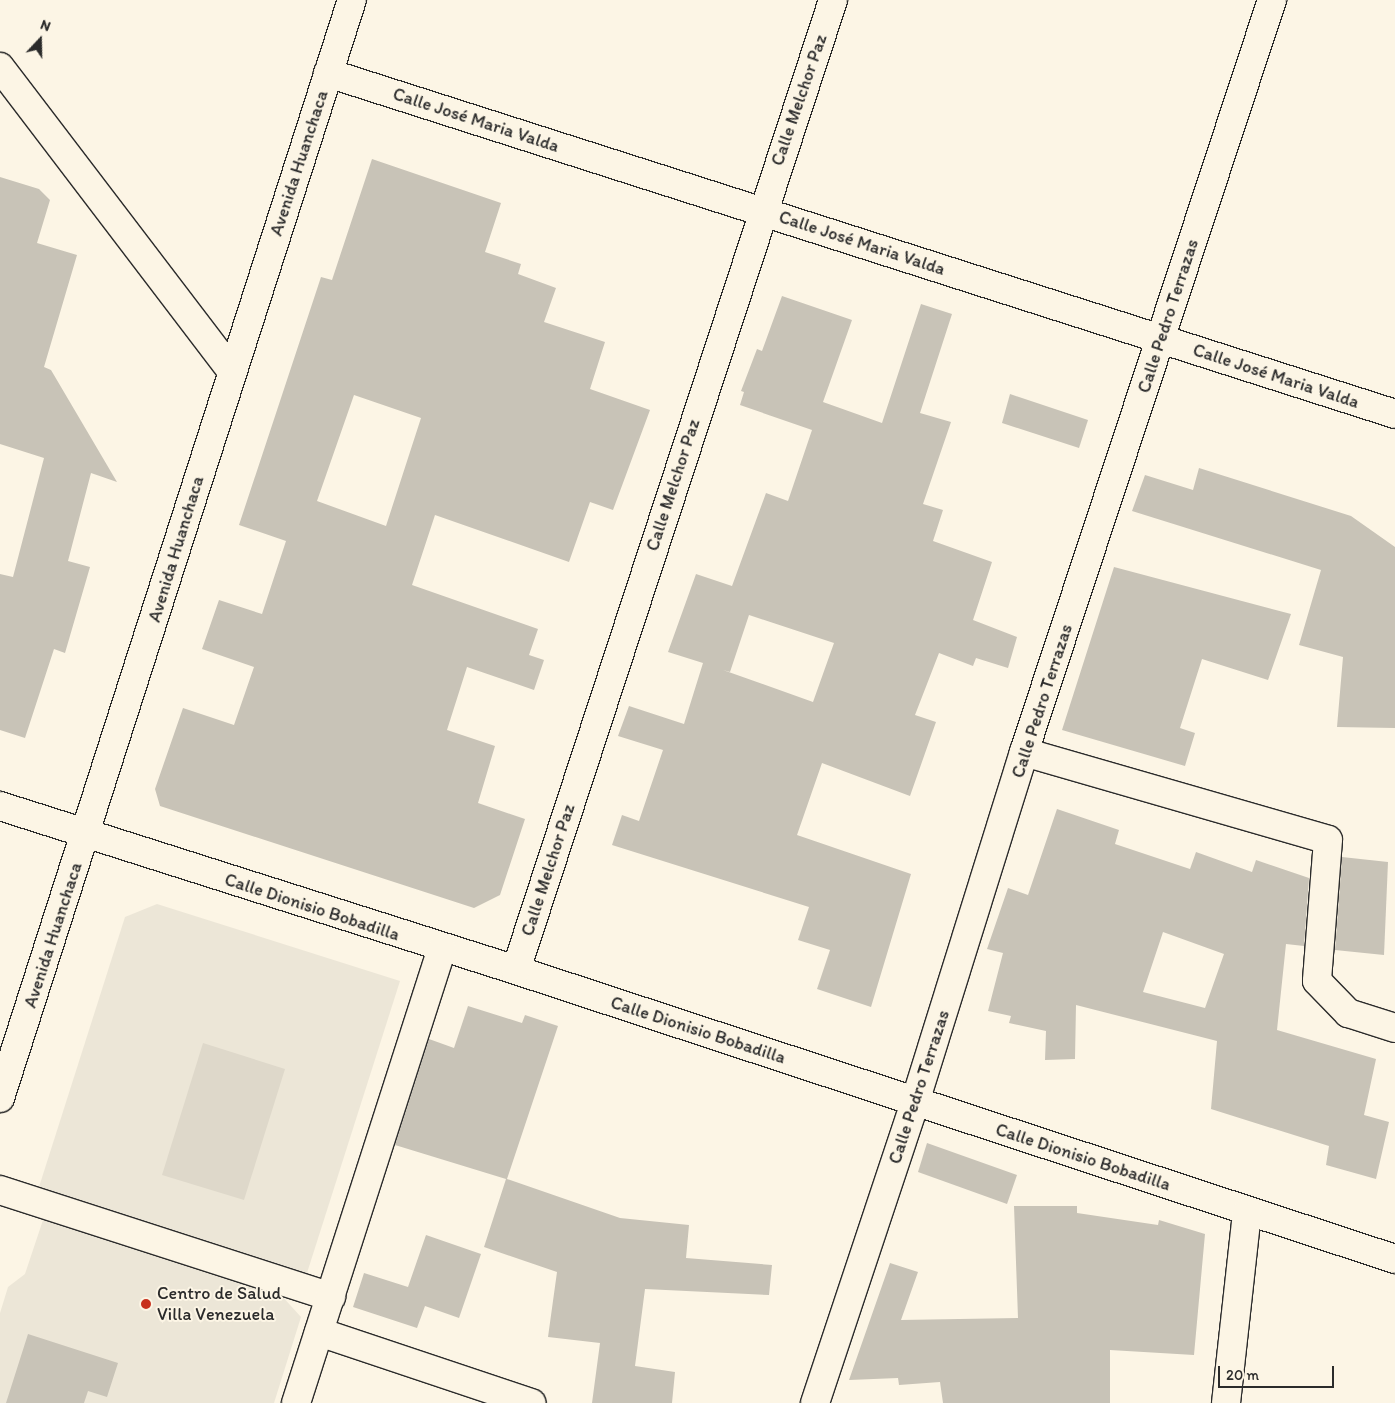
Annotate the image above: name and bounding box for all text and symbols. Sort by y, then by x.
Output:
north arrow [15,15,65,65]
text: N [38,16,53,35]
street label: Calle Melchor Paz [766,32,832,168]
street label: Calle José Maria Valda [390,83,562,157]
street label: Avenida Huanchaca [265,87,333,239]
street label: Calle José Maria Valda [776,206,948,280]
street label: Calle Pedro Terrazas [1133,238,1203,394]
street label: Calle José Maria Valda [1190,339,1362,413]
street label: Calle Melchor Paz [642,416,704,554]
street label: Avenida Huanchaca [143,473,209,625]
street label: Calle Pedro Terrazas [1007,623,1077,779]
street label: Calle Melchor Paz [517,801,579,939]
street label: Avenida Huanchaca [19,859,87,1011]
street label: Calle Dionisio Bobadilla [222,868,402,946]
street label: Calle Dionisio Bobadilla [608,991,788,1069]
street label: Calle Pedro Terrazas [884,1009,954,1165]
street label: Calle Dionisio Bobadilla [993,1118,1173,1196]
place label: Centro de Salud Villa Venezuela [157,1283,281,1326]
marker: Centro de Salud Villa Venezuela [139,1297,153,1311]
scale bar [1220,1356,1336,1388]
text: 20 m [1226,1366,1259,1384]

